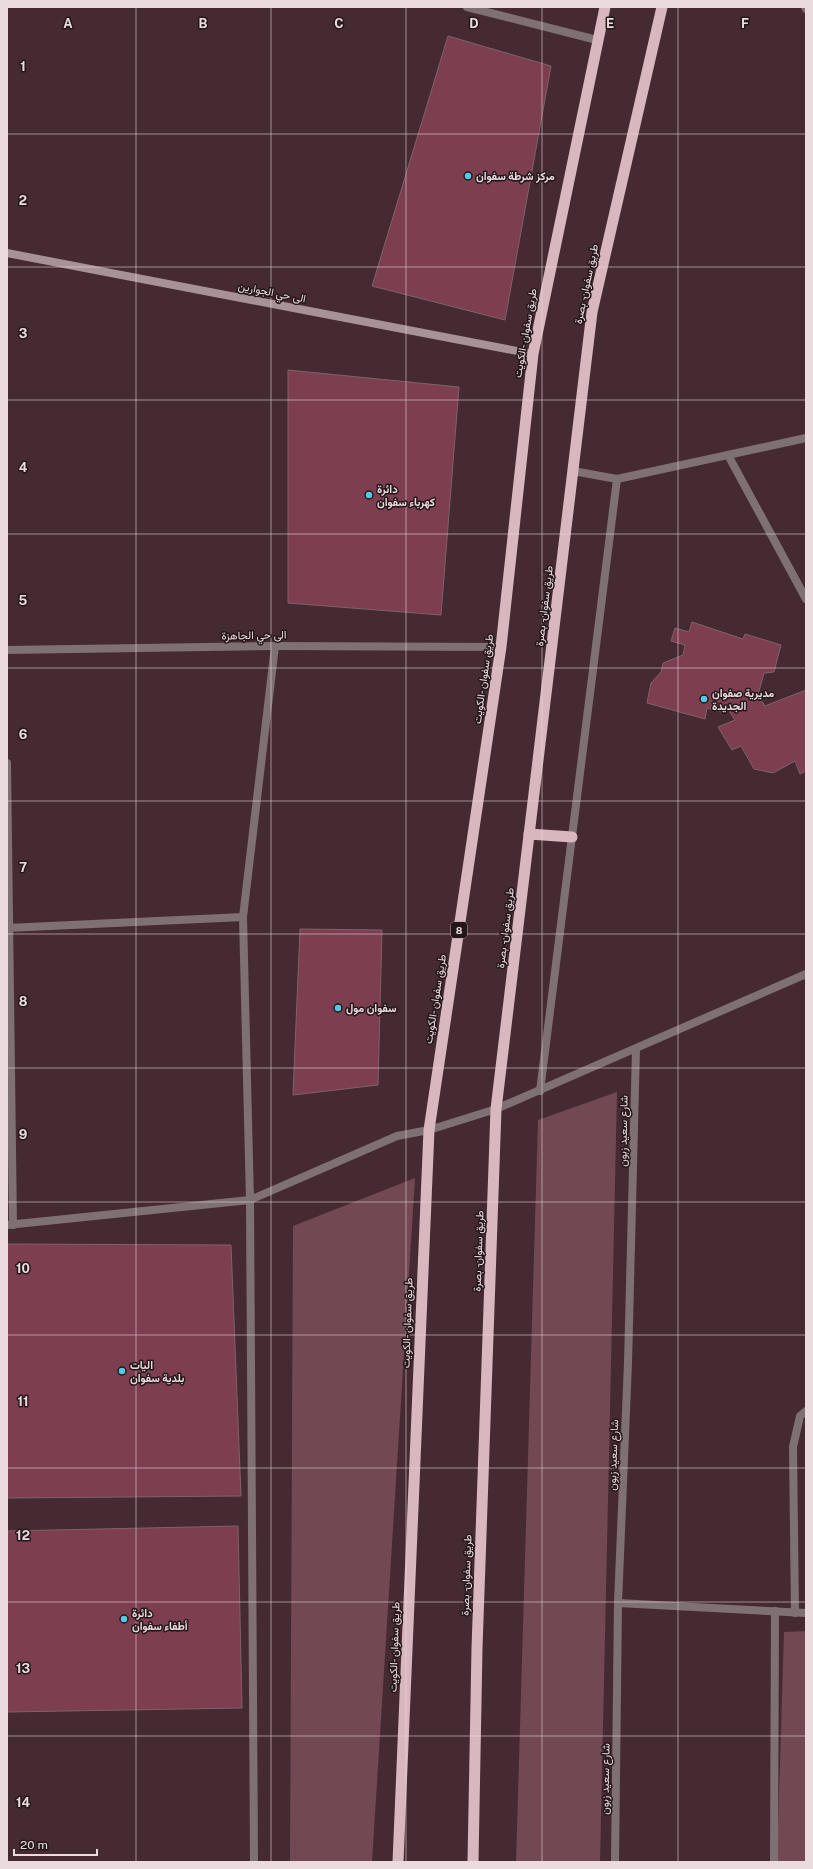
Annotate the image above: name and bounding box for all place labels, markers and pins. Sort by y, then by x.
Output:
place label: مركز شرطة سفوان [476,170,555,183]
marker: مركز شرطة سفوان [463,171,473,181]
place label: دائرة كهرباء سفوان [377,483,435,509]
marker: دائرة كهرباء سفوان [364,490,374,500]
place label: مديرية صفوان الجديدة [712,687,774,713]
marker: مديرية صفوان الجديدة [699,694,709,704]
place label: سفوان مول [346,1002,397,1015]
marker: سفوان مول [333,1003,343,1013]
place label: اليات بلدية سفوان [130,1359,184,1385]
marker: اليات بلدية سفوان [117,1366,127,1376]
place label: دائرة أطفاء سفوان [132,1607,188,1633]
marker: دائرة أطفاء سفوان [119,1614,129,1624]

